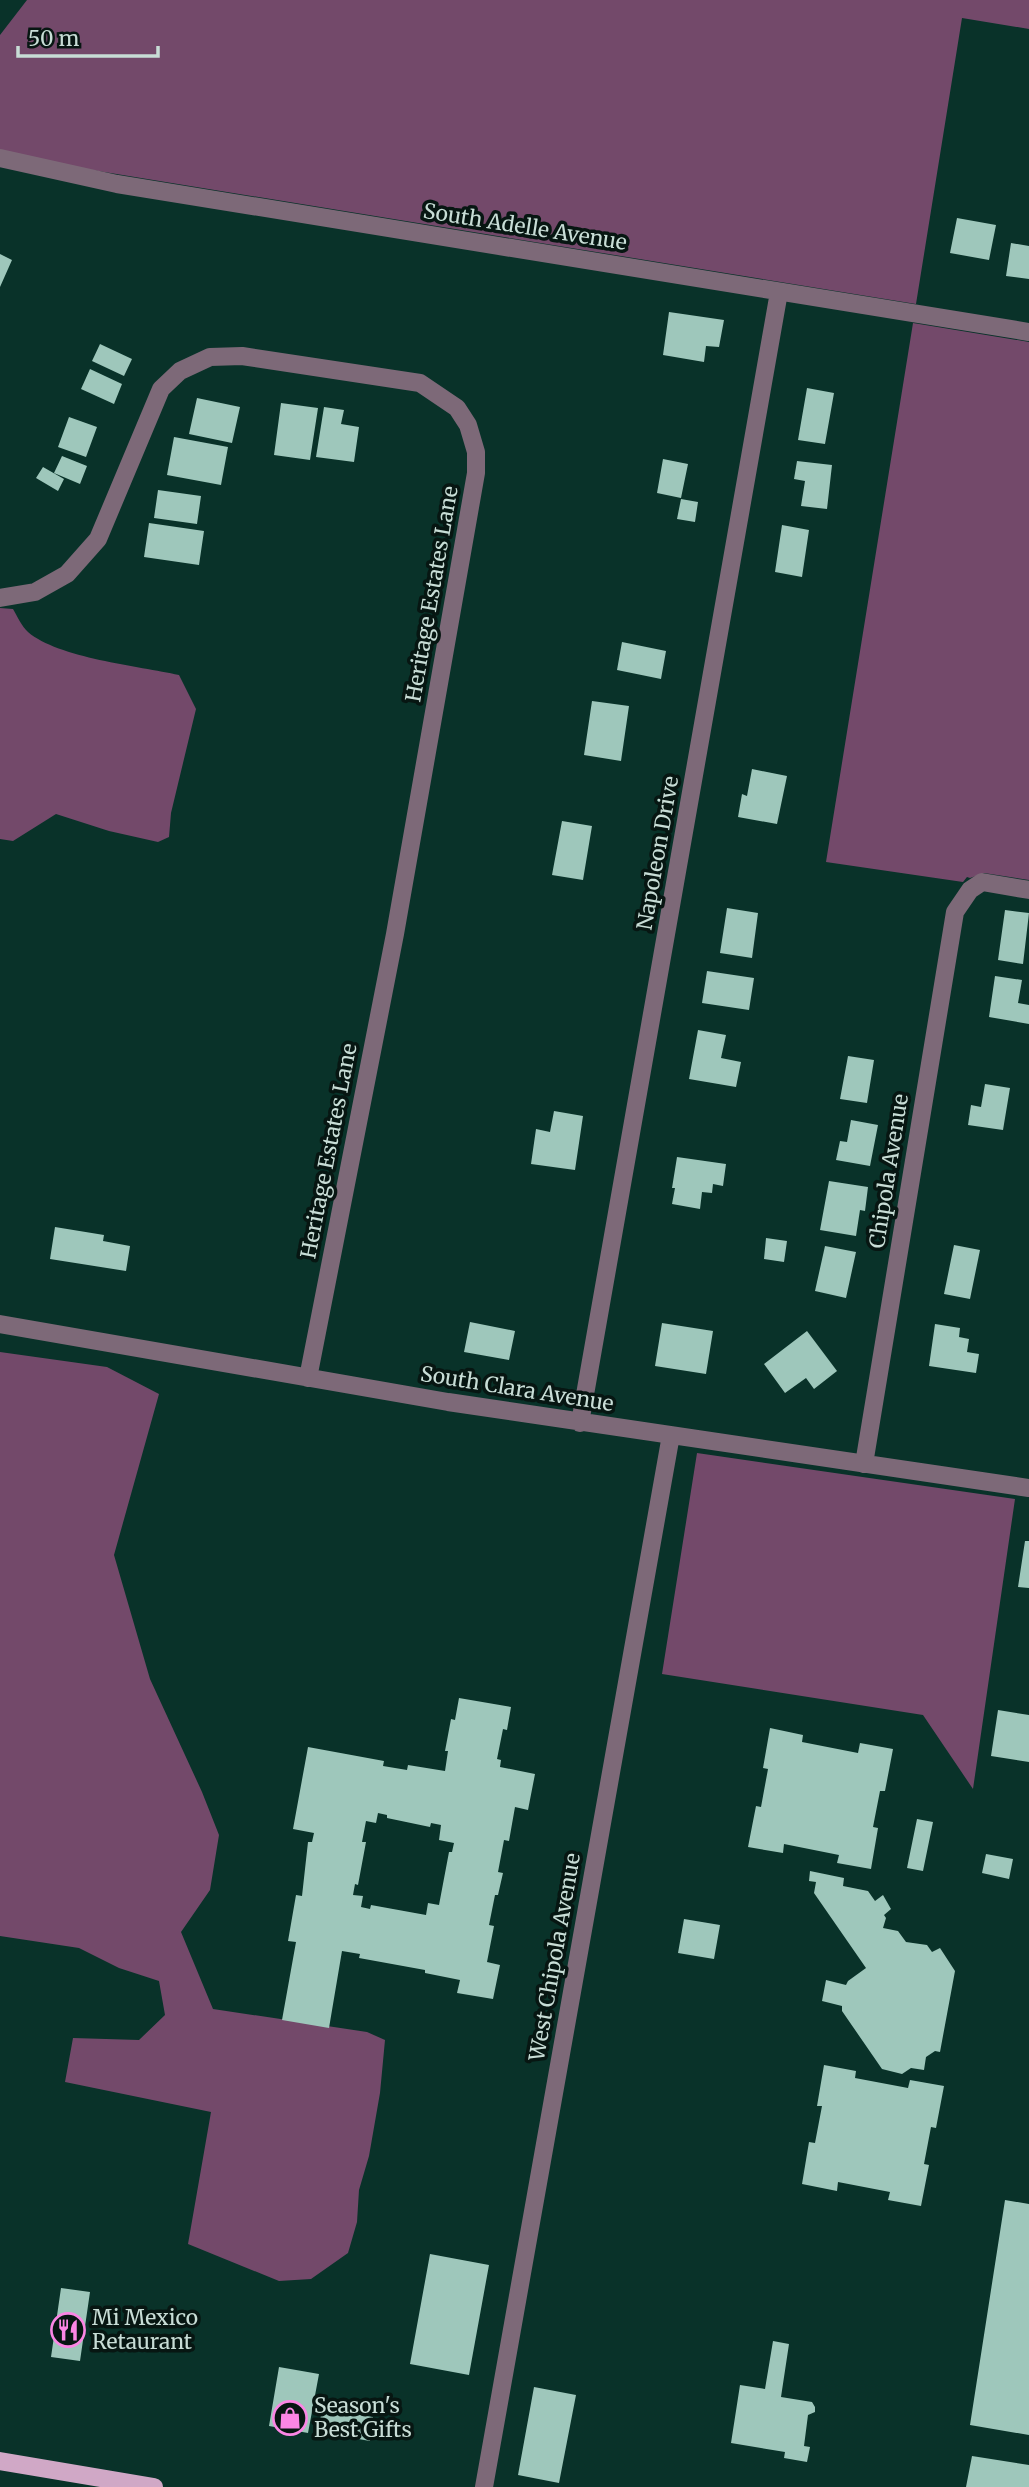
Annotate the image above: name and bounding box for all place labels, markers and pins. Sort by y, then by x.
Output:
place label: Mi Mexico Retaurant [92,2304,198,2355]
restaurant icon: Mi Mexico Retaurant [49,2311,87,2349]
place label: Season's Best Gifts [314,2392,412,2443]
shop icon: Season's Best Gifts [271,2399,309,2437]

